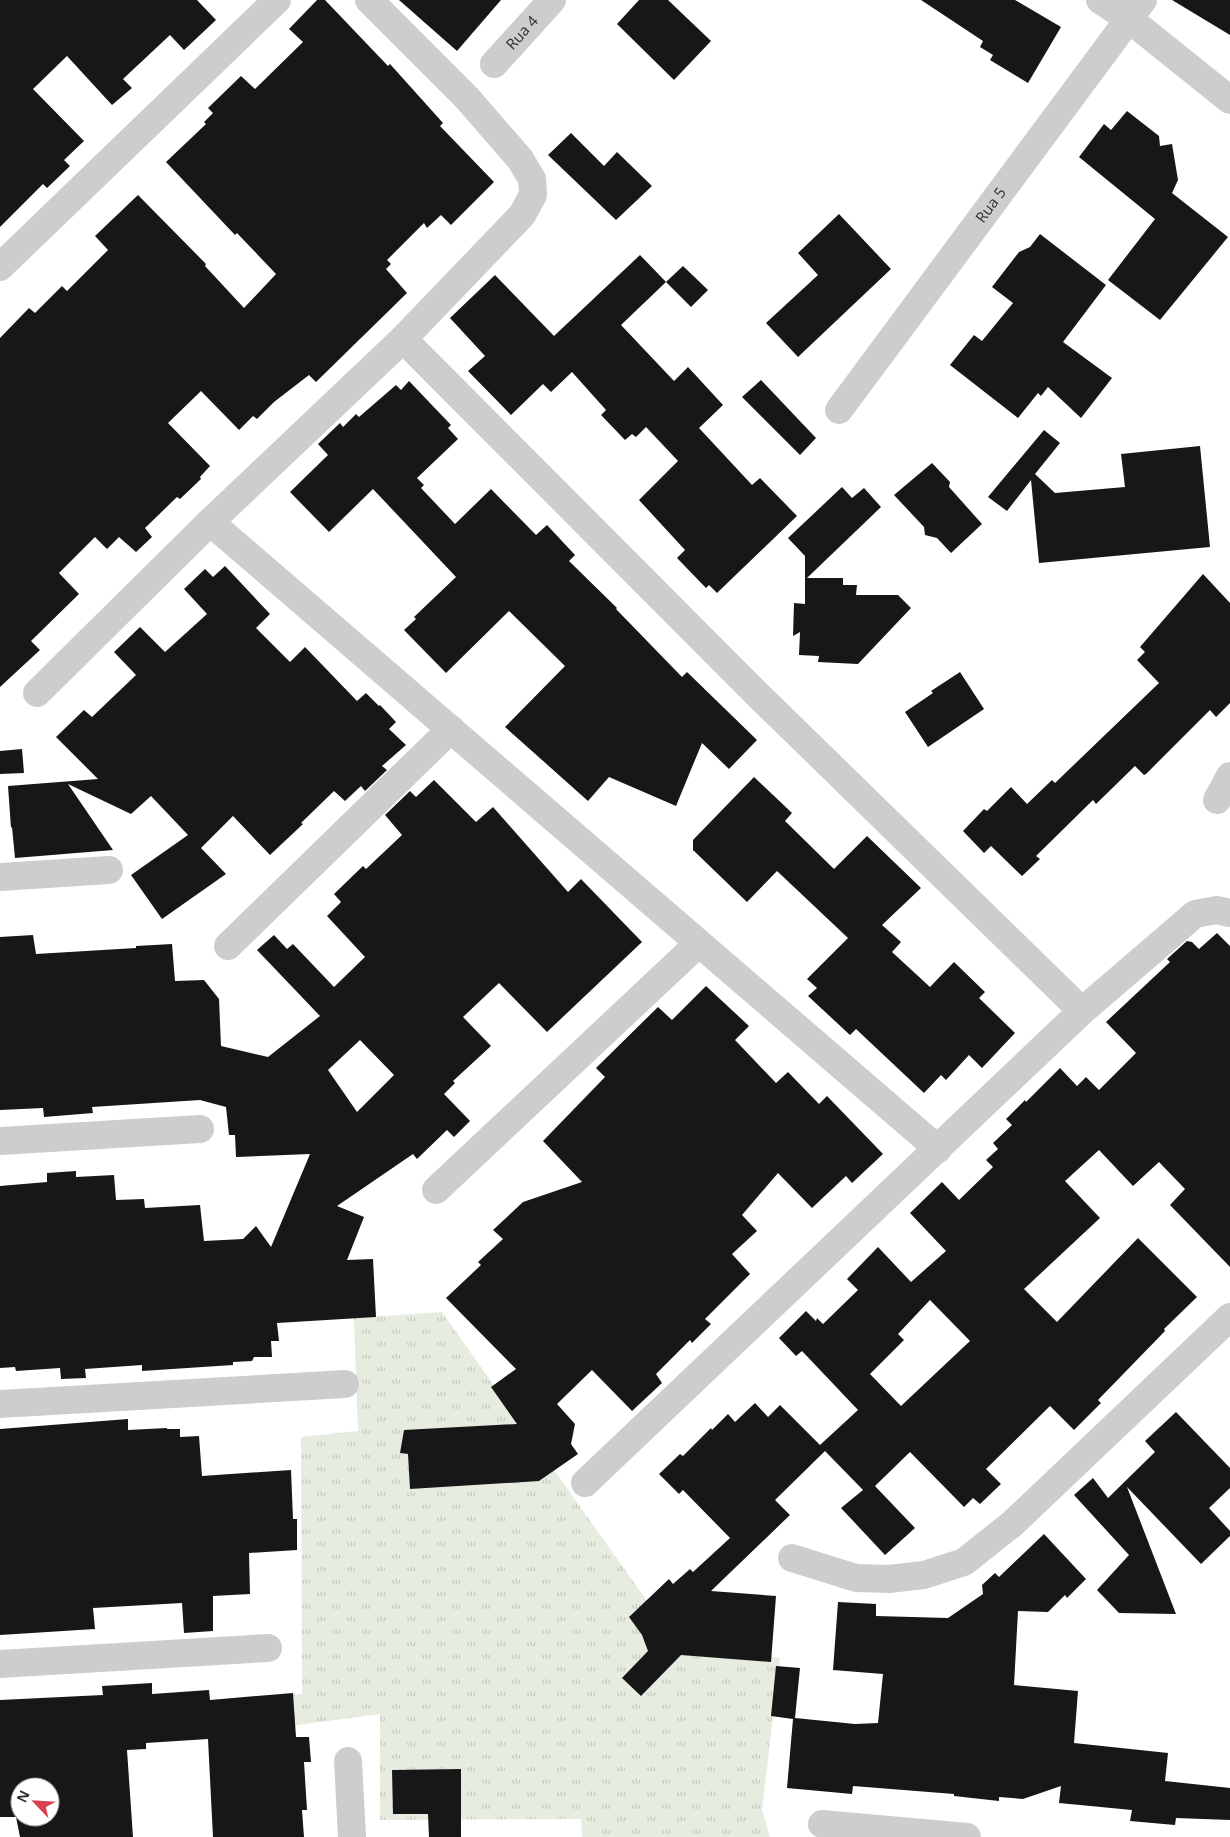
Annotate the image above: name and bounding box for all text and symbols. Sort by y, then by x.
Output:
street label: Rua 4 [501,11,542,53]
street label: Rua 5 [970,183,1010,226]
north arrow [10,1777,60,1827]
text: N [12,1787,34,1805]

